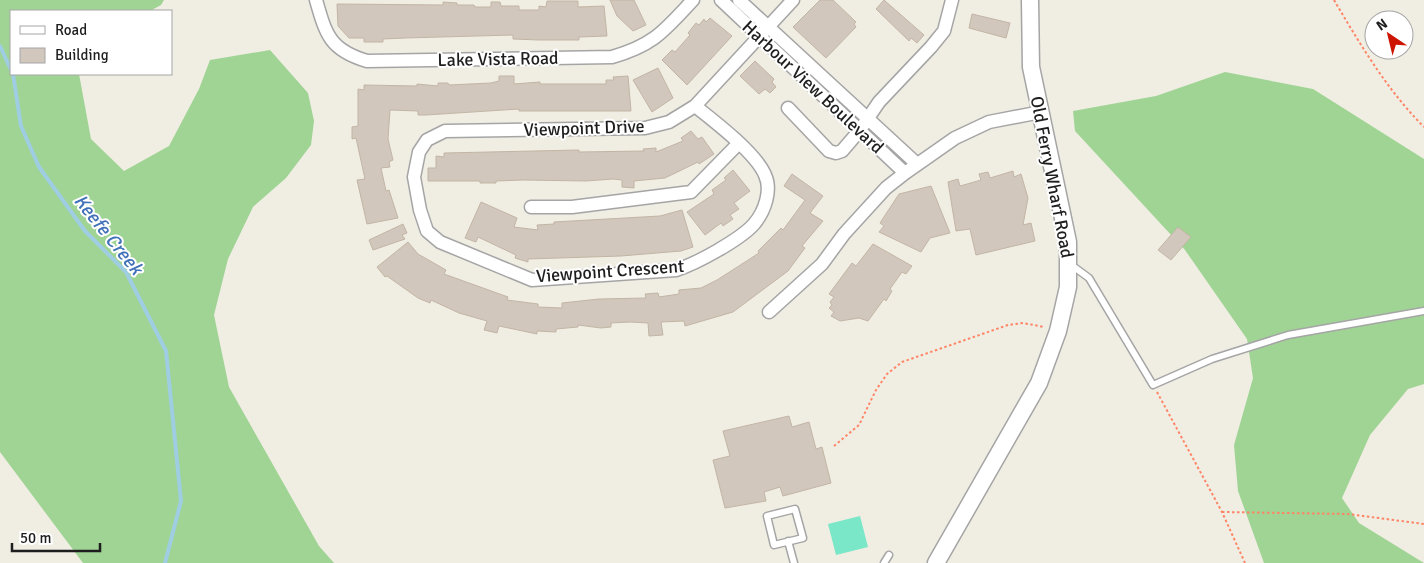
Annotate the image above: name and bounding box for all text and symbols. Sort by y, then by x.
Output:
legend [10,10,172,75]
north arrow [1364,10,1414,60]
text: N [1373,15,1391,35]
street label: Harbour View Boulevard [738,16,888,158]
text: Road [55,21,87,39]
text: Building [55,46,109,64]
street label: Lake Vista Road [437,47,559,71]
street label: Old Ferry Wharf Road [1026,94,1078,260]
street label: Viewpoint Drive [523,115,645,141]
water label: Keefe Creek [69,190,149,281]
street label: Viewpoint Crescent [535,255,685,287]
scale bar [12,520,100,552]
text: 50 m [20,529,51,547]

